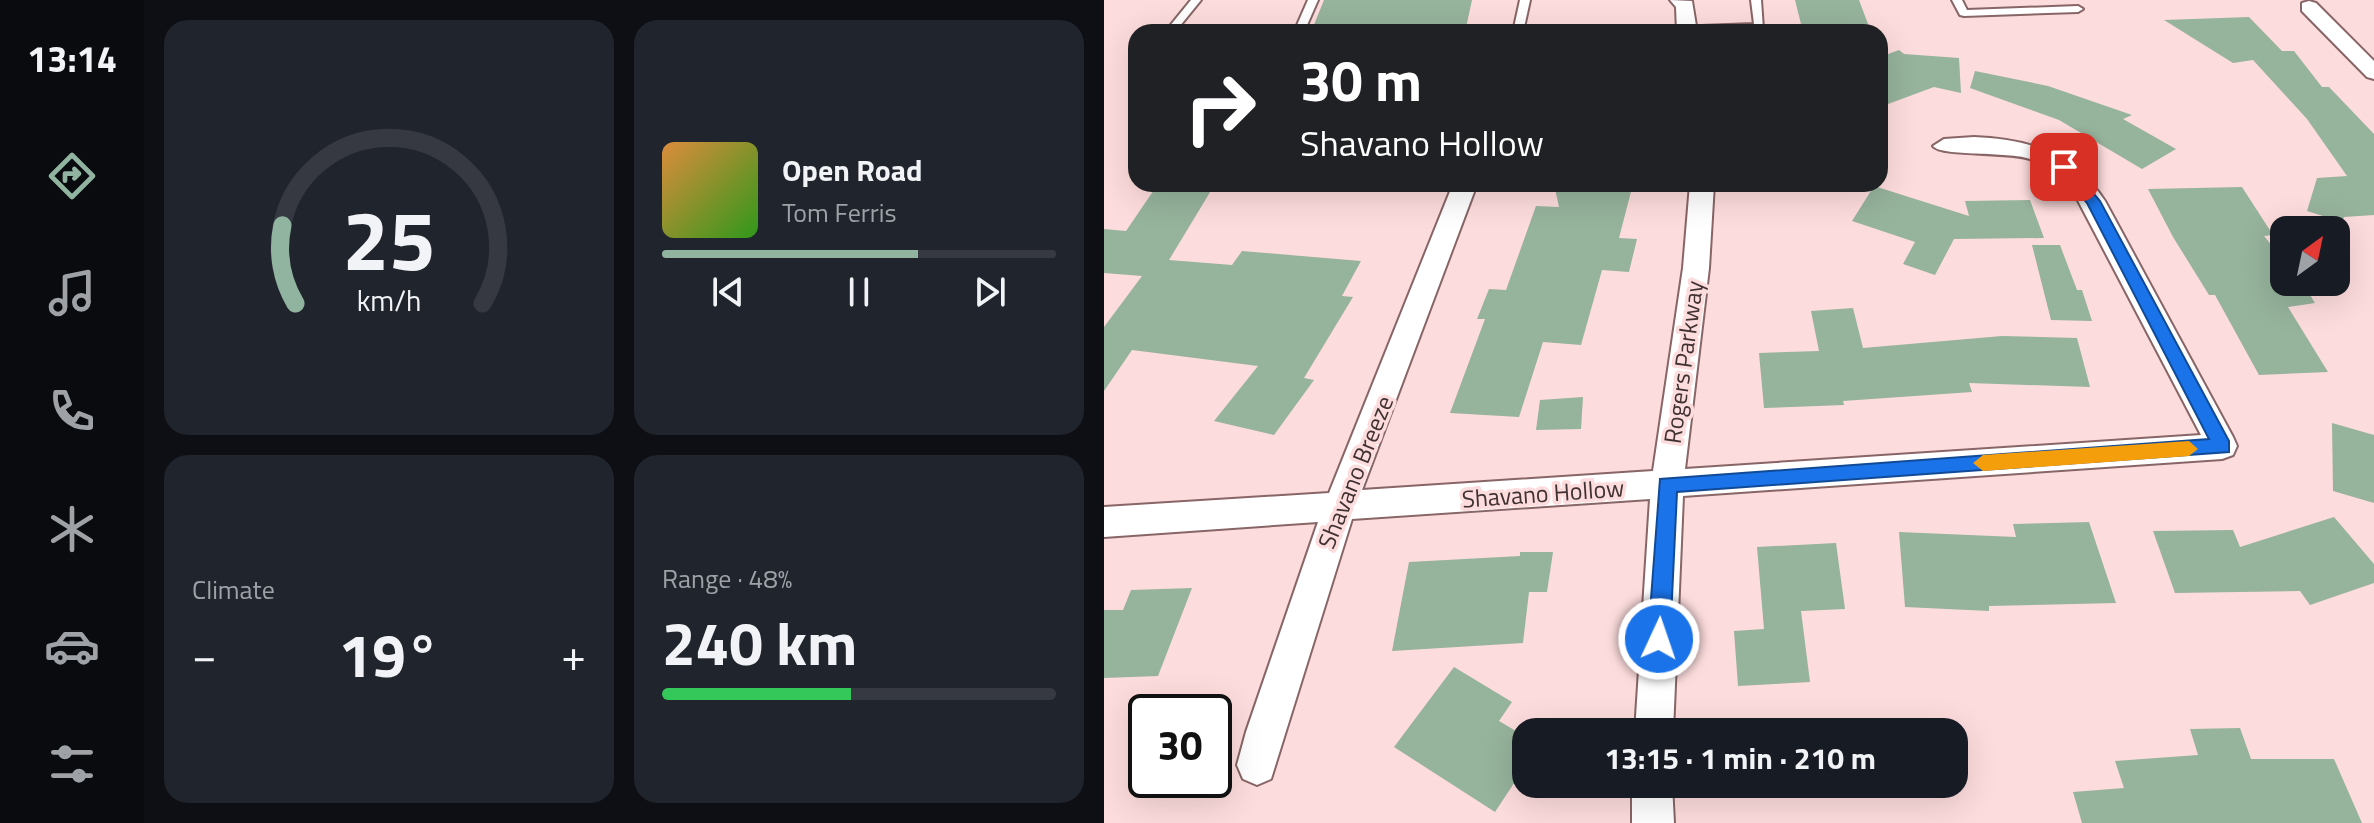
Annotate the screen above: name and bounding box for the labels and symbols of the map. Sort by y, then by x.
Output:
pin [2030,133,2098,201]
north arrow [2270,216,2350,296]
street label: Rogers Parkway [1654,278,1712,446]
street label: Shavano Breeze [1308,390,1402,554]
street label: Shavano Hollow [1461,469,1625,517]
position arrow [1617,597,1701,681]
speed limit sign: 30 [1128,694,1232,798]

